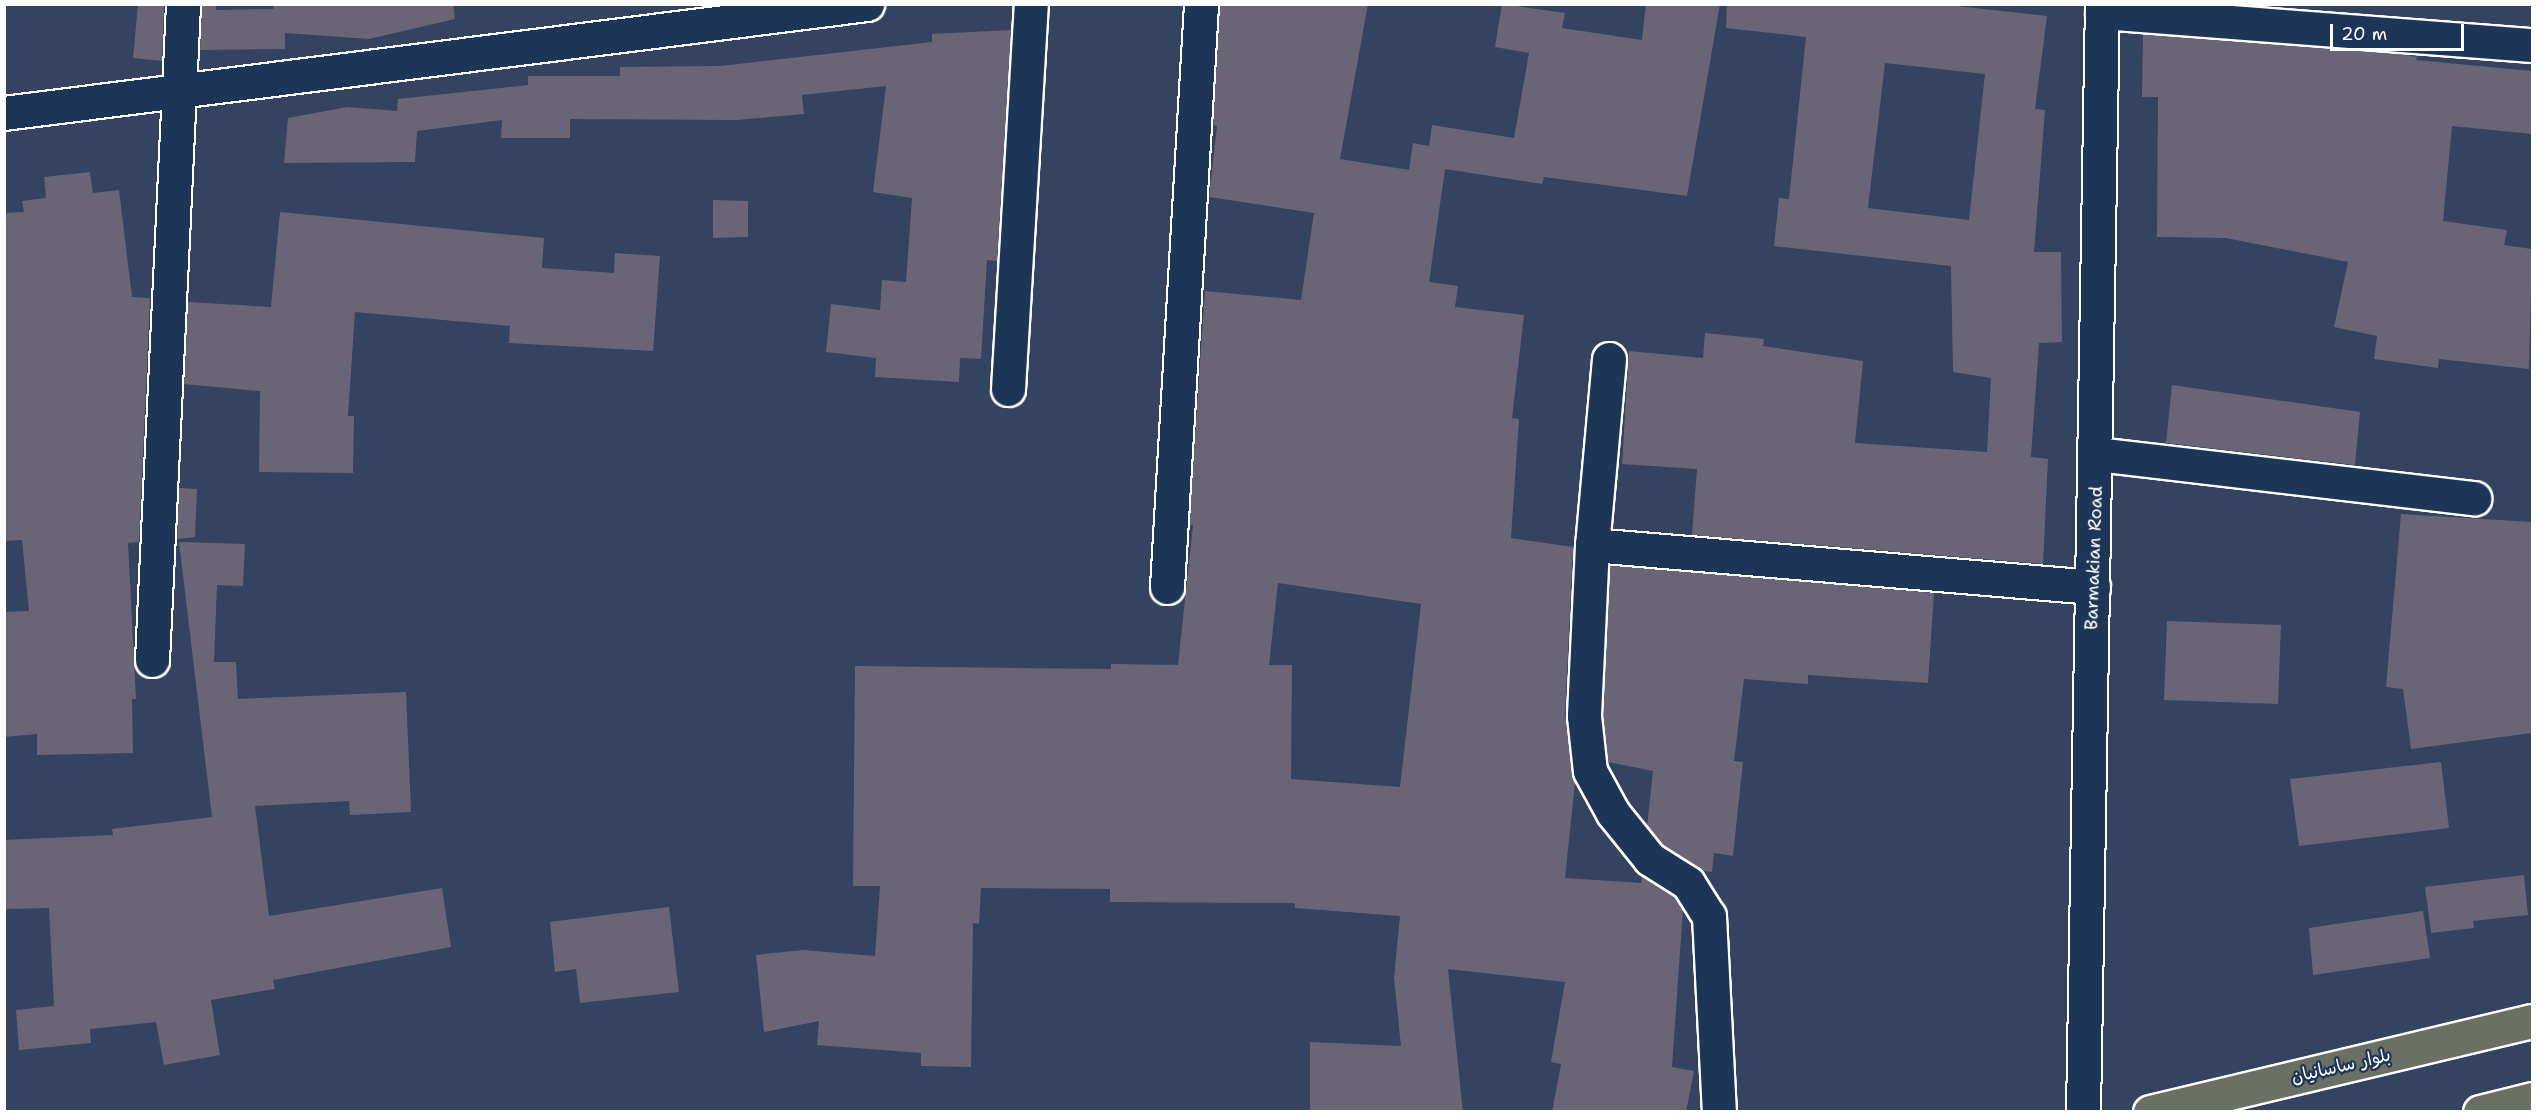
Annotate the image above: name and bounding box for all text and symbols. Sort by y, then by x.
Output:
scale bar [2333,12,2466,50]
text: 20 m [2341,22,2387,46]
street label: Barmakian Road [2081,486,2107,630]
street label: بلوار ساسانیان [2289,1044,2393,1088]

